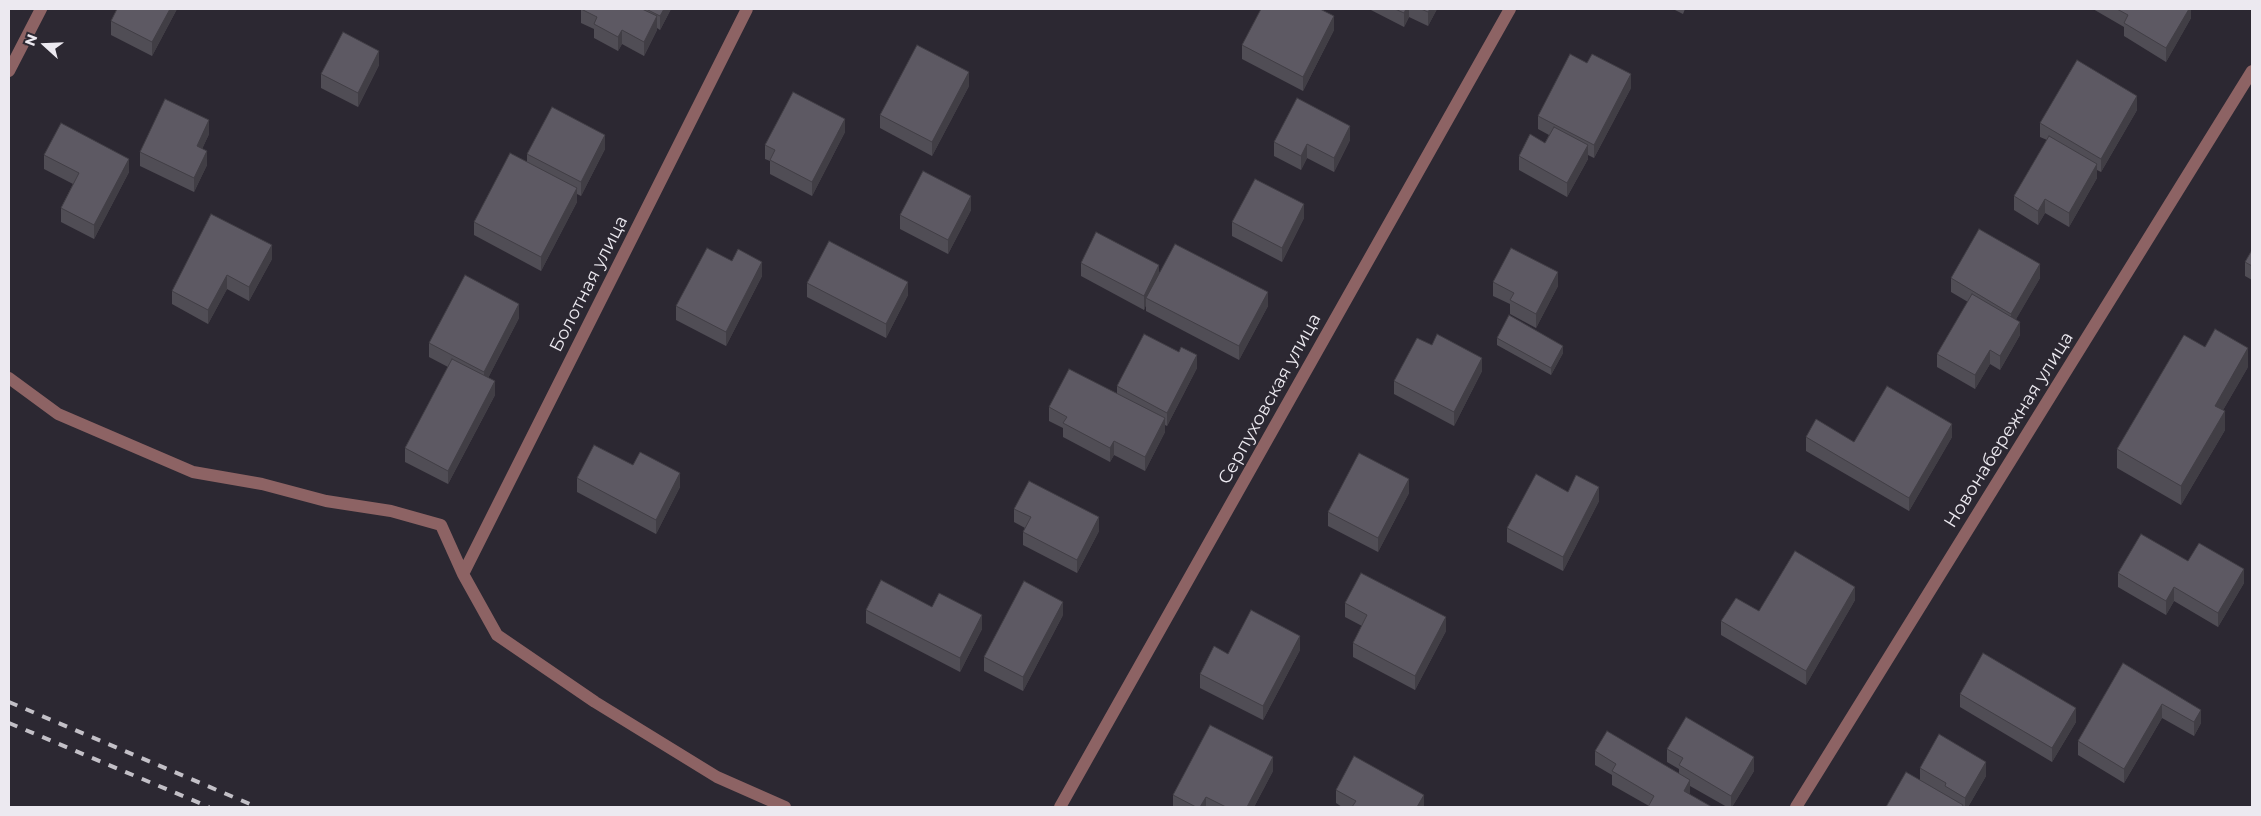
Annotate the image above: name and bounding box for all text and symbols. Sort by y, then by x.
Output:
north arrow [20,20,70,70]
text: N [21,31,41,48]
street label: Болотная улица [545,212,633,356]
street label: Серпуховская улица [1214,310,1326,488]
street label: Новонабережная улица [1940,328,2078,532]

